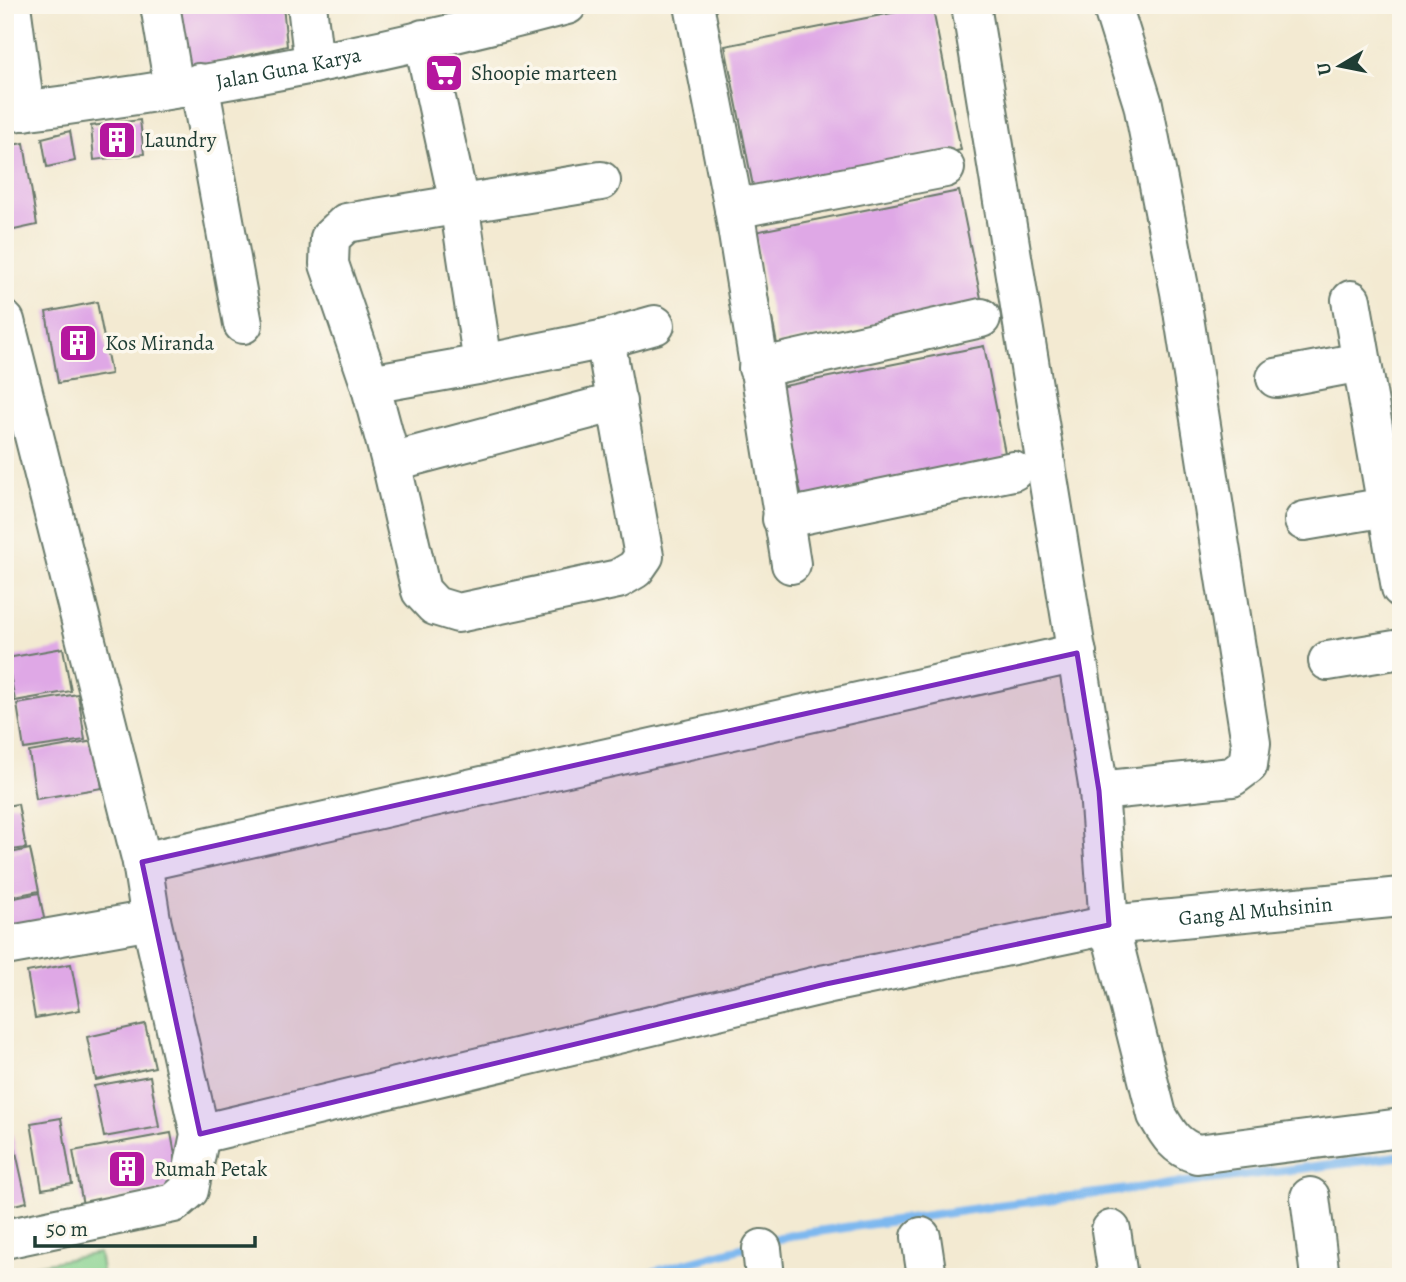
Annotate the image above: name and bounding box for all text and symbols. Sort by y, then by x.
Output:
north arrow [1304,32,1374,102]
street label: Jalan Guna Karya [214,40,364,96]
supermarket icon: Shoopie marteen [423,52,465,94]
place label: Shoopie marteen [471,59,617,87]
text: U [1310,60,1338,77]
building icon: Laundry [96,119,138,161]
place label: Laundry [144,126,217,154]
building icon: Kos Miranda [57,322,99,364]
place label: Kos Miranda [105,329,215,357]
street label: Gang Al Muhsinin [1177,890,1334,932]
building icon: Rumah Petak [106,1148,148,1190]
place label: Rumah Petak [154,1155,268,1183]
scale bar [35,1205,256,1249]
text: 50 m [46,1215,88,1243]

